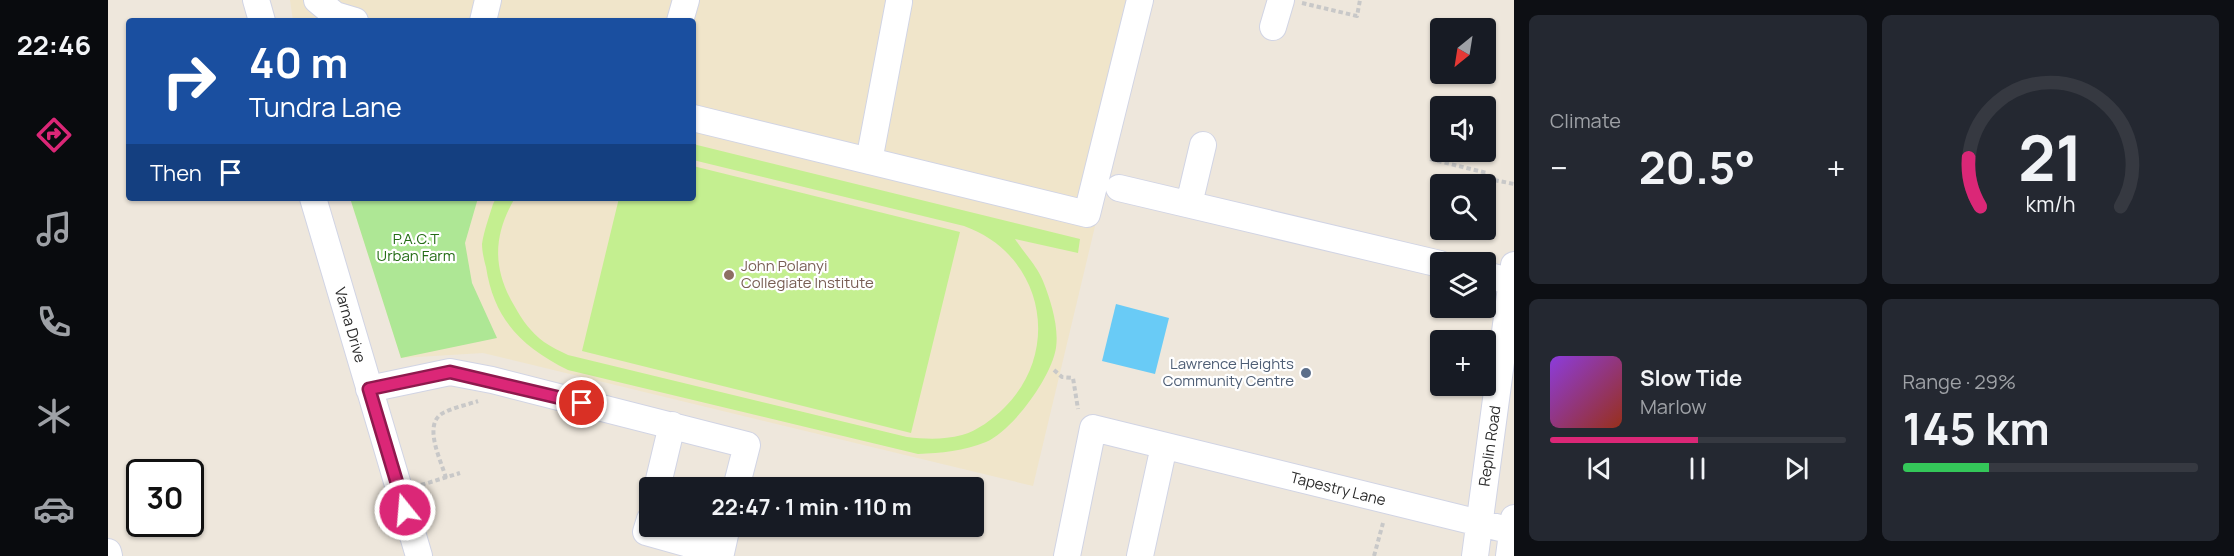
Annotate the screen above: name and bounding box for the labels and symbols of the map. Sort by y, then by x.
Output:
north arrow [1430,18,1496,84]
park label: P.A.C.T Urban Farm [377,228,455,266]
place label: John Polanyi Collegiate Institute [741,255,874,293]
marker: John Polanyi Collegiate Institute [722,268,736,282]
street label: Varna Drive [330,285,371,365]
place label: Lawrence Heights Community Centre [1163,353,1294,391]
marker: Lawrence Heights Community Centre [1299,366,1313,380]
pin [556,377,607,428]
street label: Replin Road [1473,404,1506,488]
speed limit sign: 30 [126,459,204,537]
street label: Tapestry Lane [1288,467,1388,511]
position arrow [373,478,437,542]

